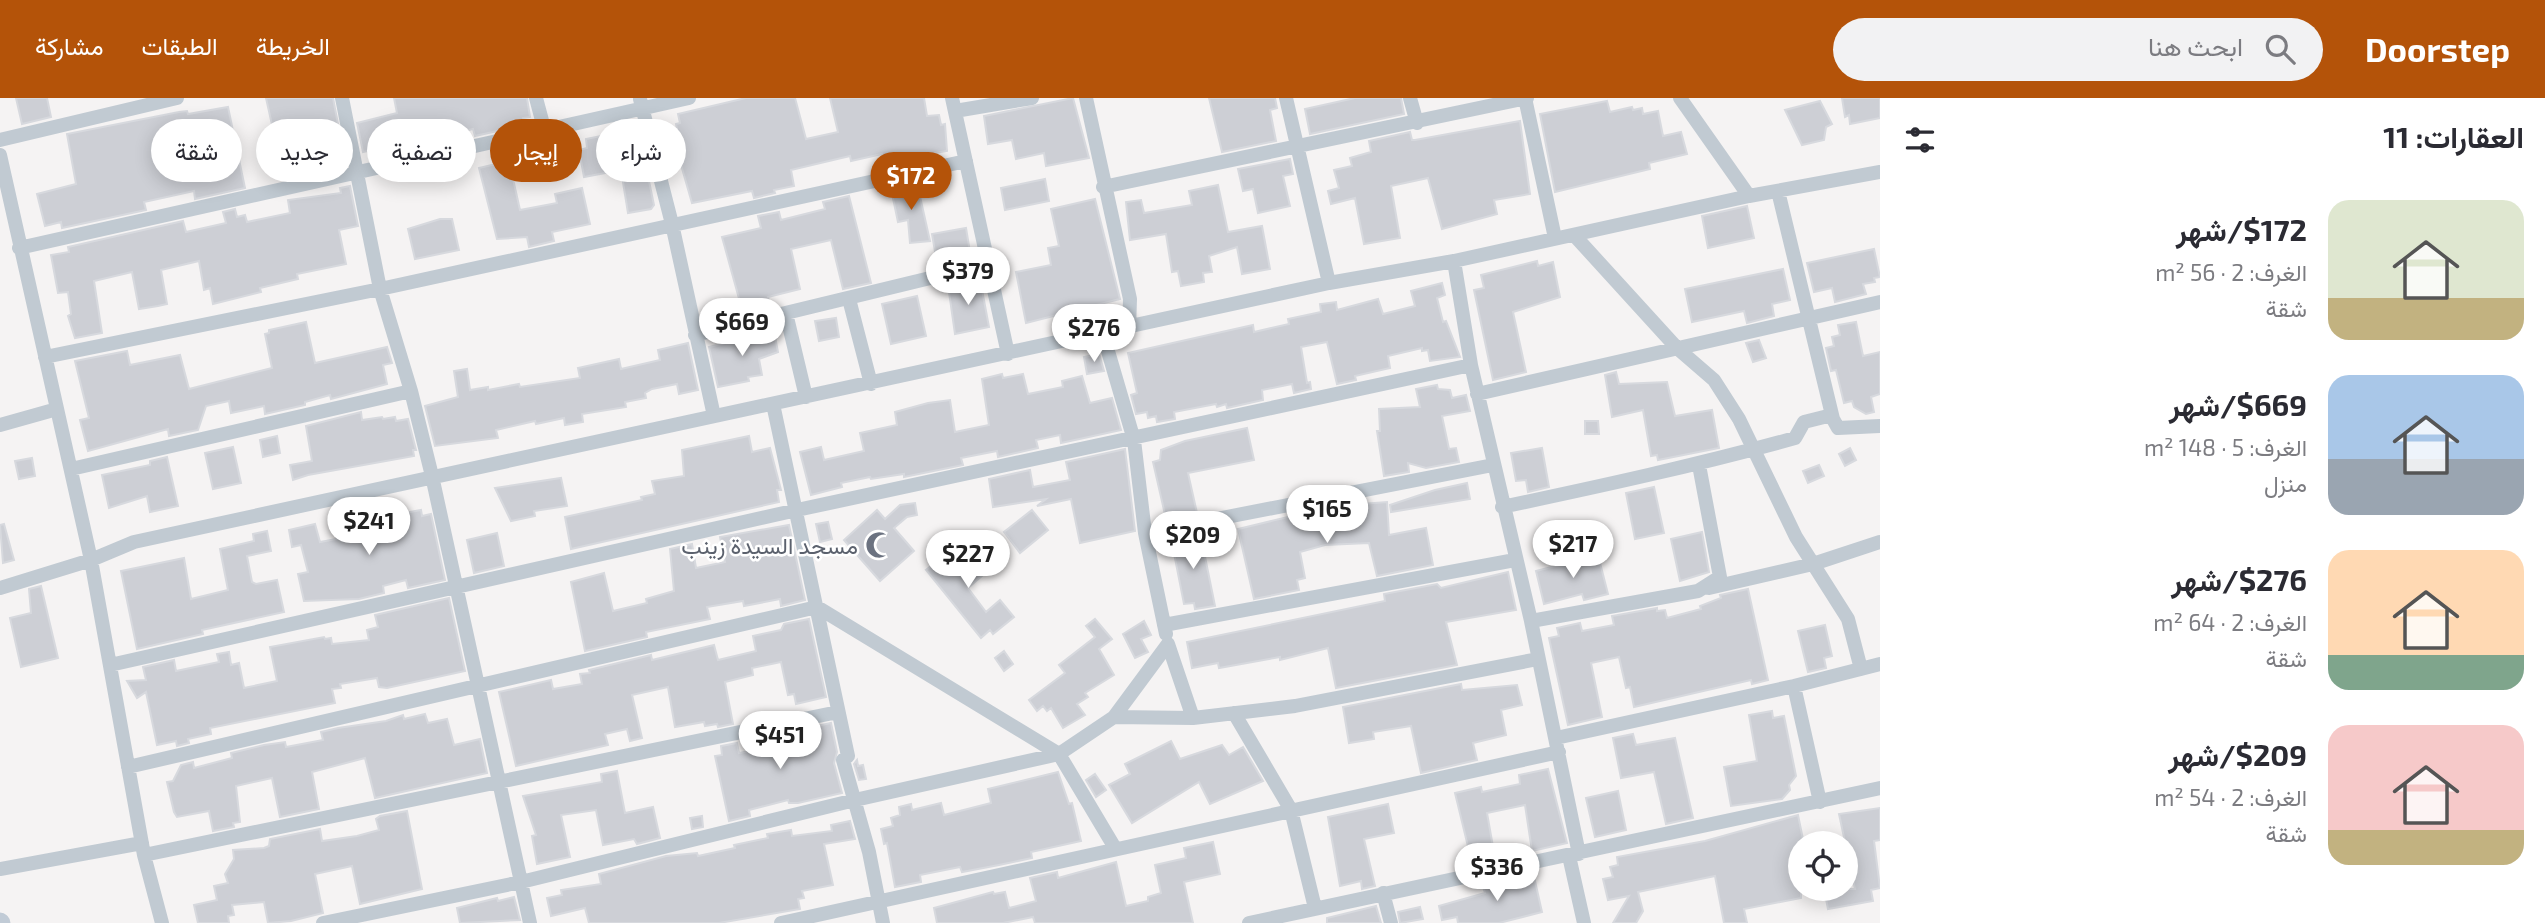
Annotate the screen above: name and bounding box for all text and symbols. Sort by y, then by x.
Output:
search box [1833,18,2323,81]
text: Doorstep [2365,29,2510,69]
text: ابحث هنا [2148,30,2243,61]
icon: search [2261,30,2299,68]
text: مشاركة [35,31,103,60]
text: الطبقات [141,31,218,60]
text: الخريطة [256,31,330,60]
text: العقارات: 11 [2383,118,2524,154]
chip: شقة [151,119,242,182]
chip: جديد [256,119,353,182]
chip: تصفية [367,119,476,182]
chip: إيجار [490,119,582,182]
chip: شراء [596,119,686,182]
icon: filters [1901,121,1939,159]
pin: $172 [870,152,952,212]
text: $172 [887,161,935,189]
text: $172/شهر [2176,211,2307,247]
icon: home [2384,228,2468,312]
pin: $379 [927,248,1009,307]
text: $379 [942,256,994,284]
text: الغرف: 2 · 56 m² [2155,258,2307,286]
text: شقة [2265,294,2307,322]
pin: $669 [701,299,783,358]
pin: $276 [1053,304,1135,364]
text: $669 [715,307,769,335]
text: $276 [1068,313,1120,341]
text: $669/شهر [2169,386,2307,422]
icon: home [2384,403,2468,487]
text: الغرف: 5 · 148 m² [2144,433,2307,461]
text: منزل [2264,469,2307,497]
pin: $165 [1286,486,1368,545]
text: $165 [1302,494,1352,522]
pin: $241 [328,498,410,557]
text: $241 [343,506,395,534]
pin: $209 [1152,512,1234,571]
text: $209 [1166,520,1220,548]
pin: $217 [1532,520,1614,580]
text: $217 [1549,529,1597,557]
mosque icon: مسجد السيدة زينب [864,530,894,560]
place label: مسجد السيدة زينب [681,531,858,561]
pin: $227 [927,531,1009,590]
text: $227 [942,539,994,567]
text: $276/شهر [2171,561,2307,597]
icon: home [2384,578,2468,662]
text: الغرف: 2 · 64 m² [2153,608,2307,636]
text: شقة [2265,644,2307,672]
pin: $451 [739,712,821,771]
text: $451 [755,720,805,748]
text: $209/شهر [2168,736,2307,772]
icon: home [2384,753,2468,837]
text: الغرف: 2 · 54 m² [2154,783,2307,811]
text: شقة [2265,819,2307,847]
map controls [1788,831,1858,901]
button: locate [1788,831,1858,901]
pin: $336 [1456,844,1538,903]
text: $336 [1471,852,1524,880]

